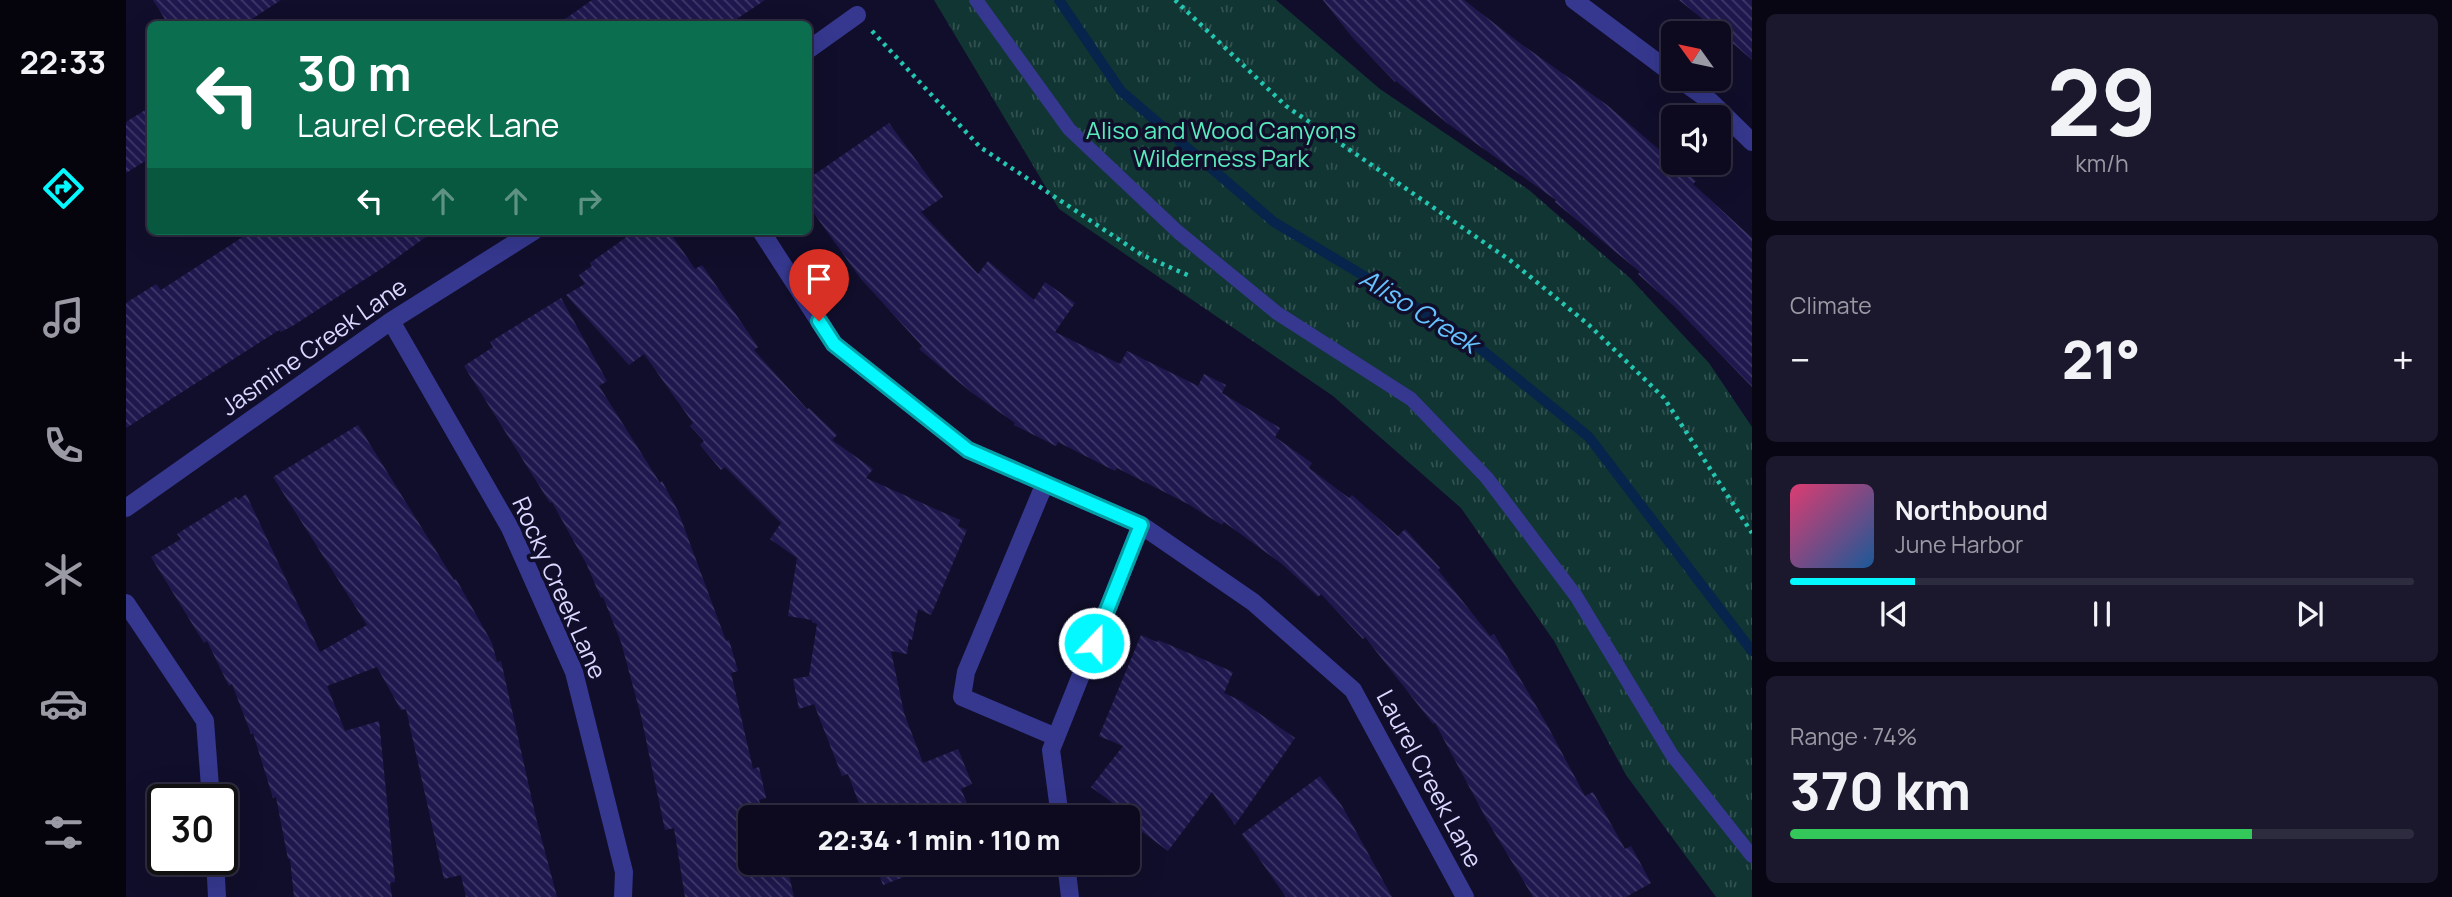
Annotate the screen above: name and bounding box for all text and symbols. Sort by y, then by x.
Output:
north arrow [1661,21,1731,91]
map controls [1661,21,1731,175]
text: 30 m [297,39,412,106]
text: 29 [2047,39,2157,163]
text: 22:33 [20,40,106,84]
icon: left [182,49,273,140]
text: Laurel Creek Lane [297,103,559,147]
button: sound [1661,105,1731,175]
park label: Aliso and Wood Canyons Wilderness Park [1086,113,1356,174]
text: km/h [2075,147,2129,179]
icon: directions [39,164,88,213]
icon: left [351,182,389,220]
icon: ahead [424,182,462,220]
icon: ahead [497,182,535,220]
icon: right [570,182,608,220]
pin [789,249,849,321]
water label: Aliso Creek [1353,259,1489,363]
icon: arrive [800,260,838,298]
street label: Jasmine Creek Lane [214,269,413,422]
text: Climate [1790,289,1872,321]
icon: music [39,293,88,342]
text: 21° [2062,324,2141,395]
text: − [1790,333,1811,385]
text: + [2392,333,2414,385]
icon: phone [39,421,88,470]
street label: Rocky Creek Lane [505,491,615,684]
text: Northbound [1895,492,2048,528]
text: June Harbor [1895,528,2023,560]
icon: climate [39,550,88,599]
icon: previous [1875,595,1913,633]
icon: pause [2083,595,2121,633]
icon: next [2291,595,2329,633]
position arrow [1057,606,1131,680]
icon: car [39,679,88,728]
street label: Laurel Creek Lane [1370,684,1491,873]
text: Range · 74% [1790,720,1917,752]
text: 370 km [1790,755,1971,826]
speed limit sign: 30 [147,784,238,875]
icon: filters [39,808,88,857]
text: 22:34 · 1 min · 110 m [818,822,1060,858]

